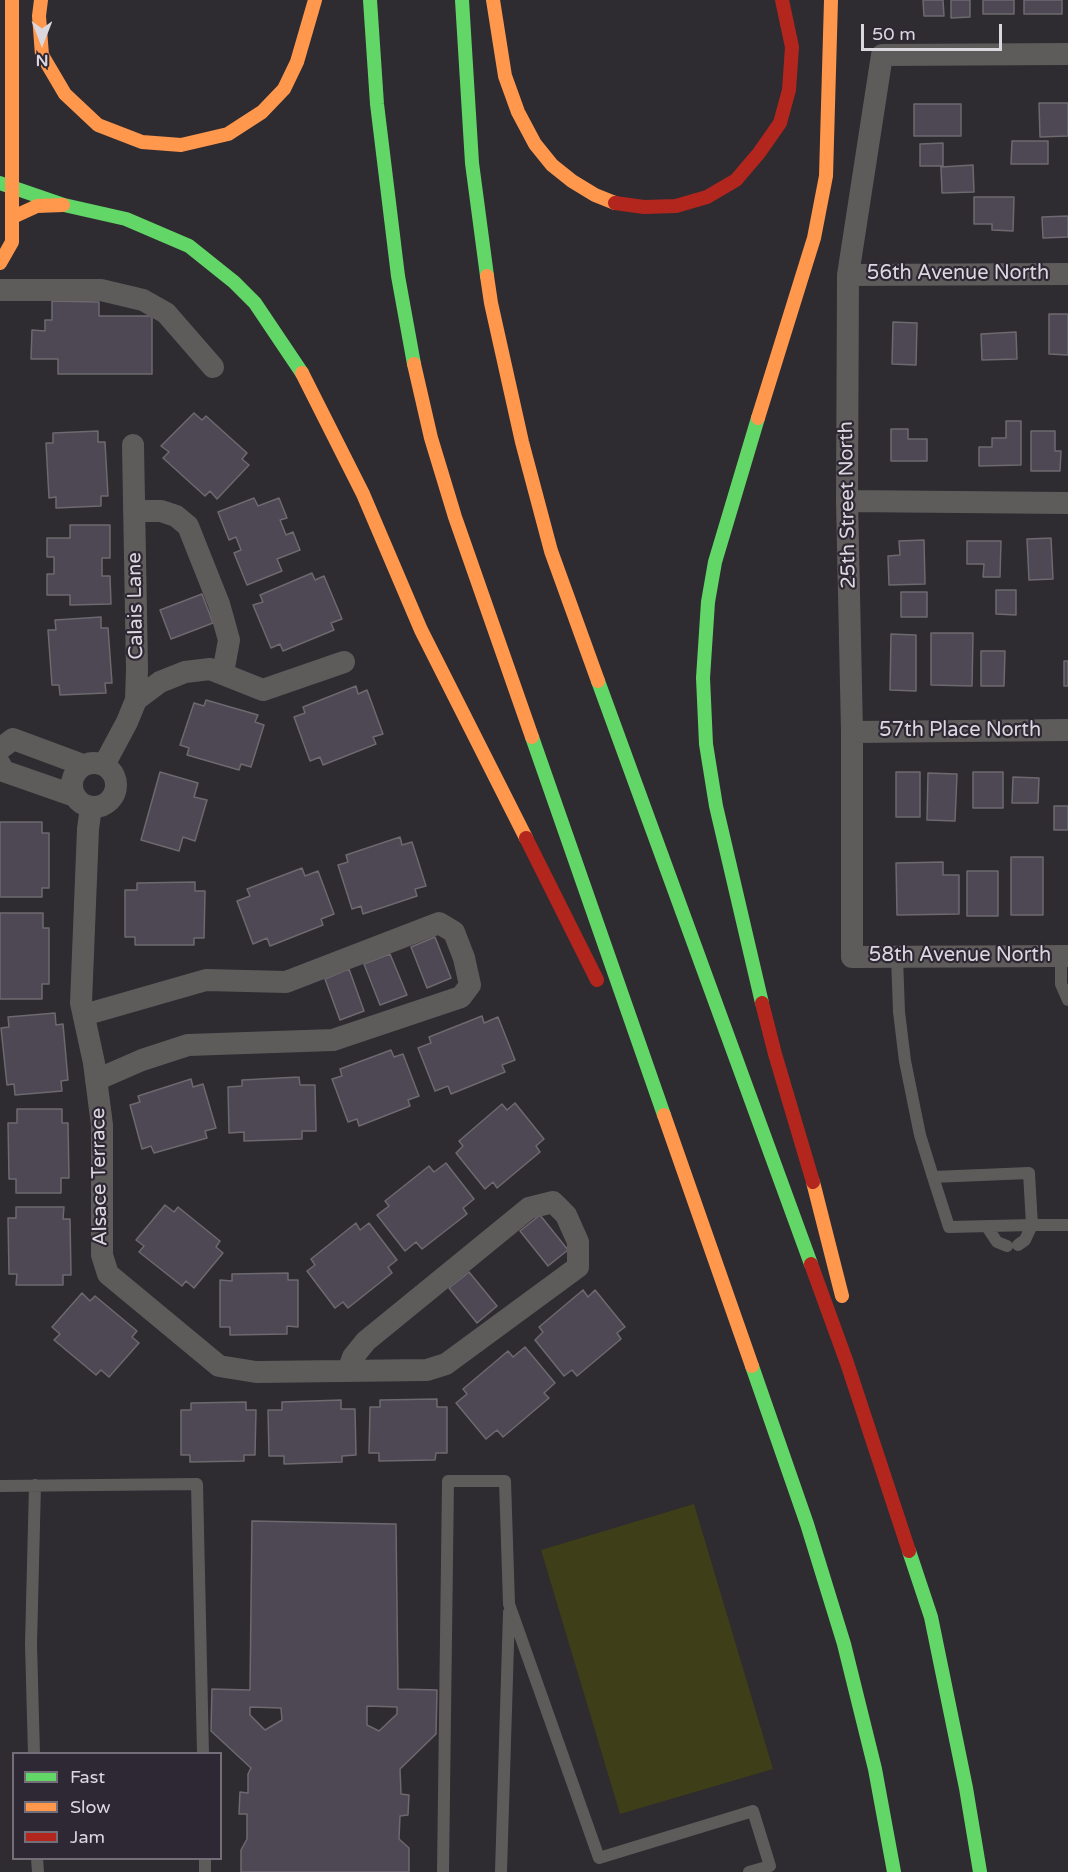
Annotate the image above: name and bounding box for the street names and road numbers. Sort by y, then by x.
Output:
street label: 56th Avenue North [867,262,1049,286]
street label: 25th Street North [835,421,861,589]
street label: Calais Lane [123,552,149,660]
street label: 57th Place North [879,719,1041,743]
street label: 58th Avenue North [869,944,1051,968]
street label: Alsace Terrace [87,1108,113,1246]

